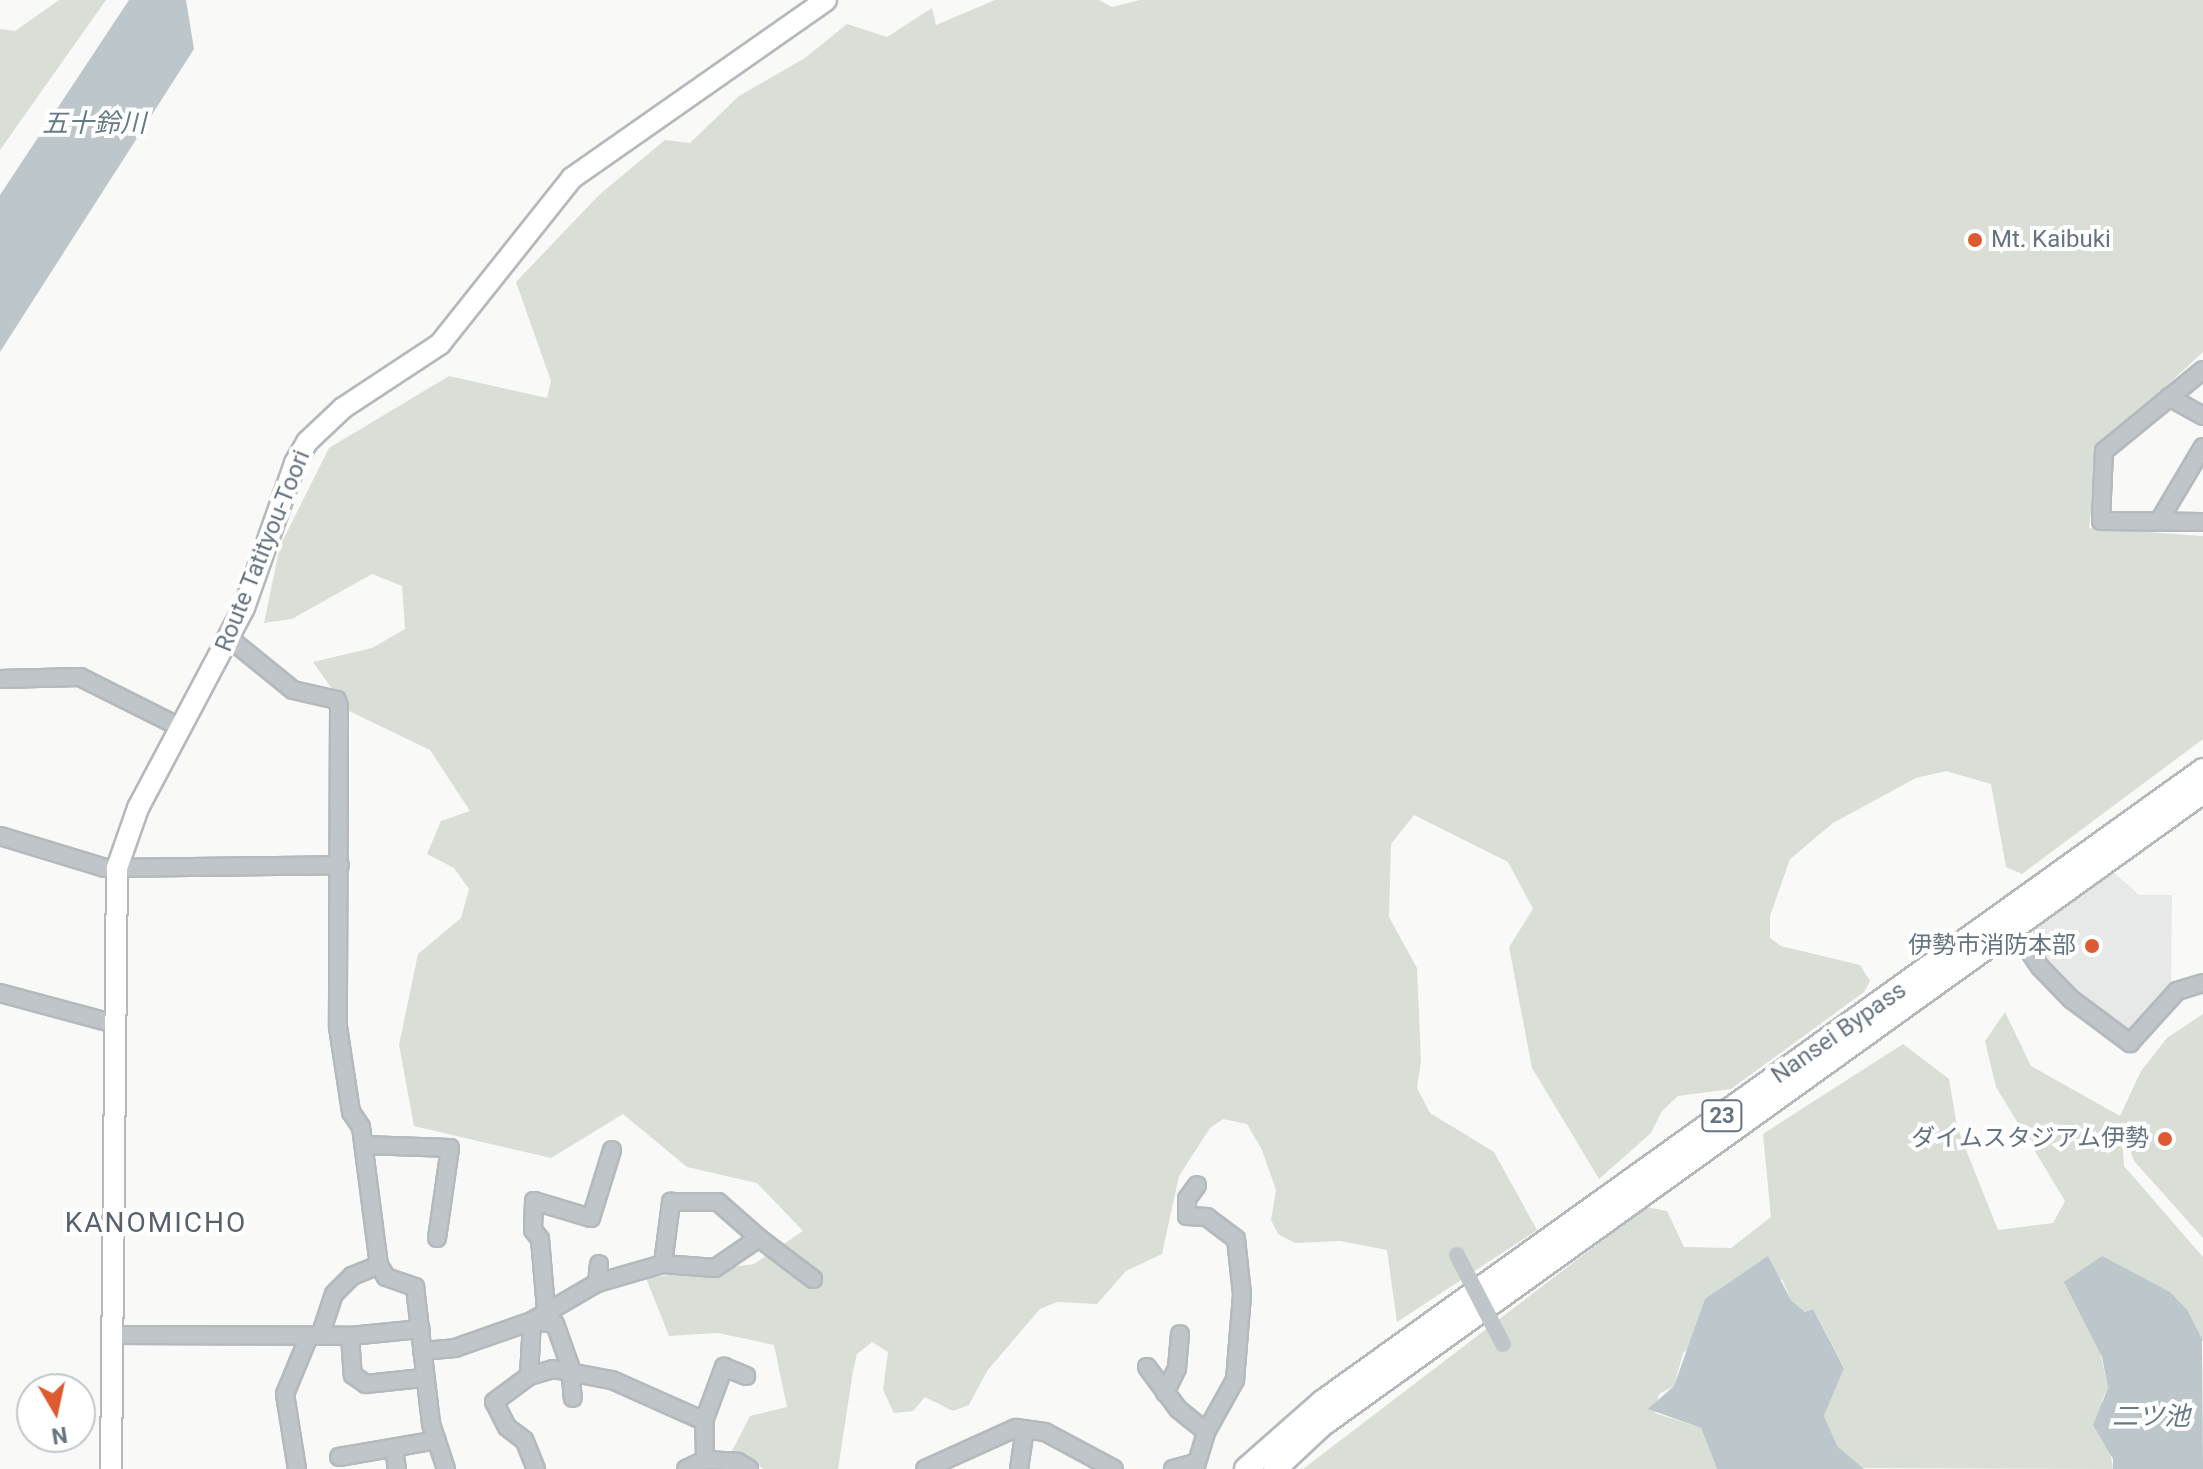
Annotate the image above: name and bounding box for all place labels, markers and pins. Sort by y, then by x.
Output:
place label: Mt. Kaibuki [1991,226,2111,254]
marker: Mt. Kaibuki [1966,231,1984,249]
place label: 伊勢市消防本部 [1908,932,2076,960]
marker: 伊勢市消防本部 [2083,937,2101,955]
place label: ダイムスタジアム伊勢 [1909,1125,2149,1153]
marker: ダイムスタジアム伊勢 [2156,1130,2174,1148]

